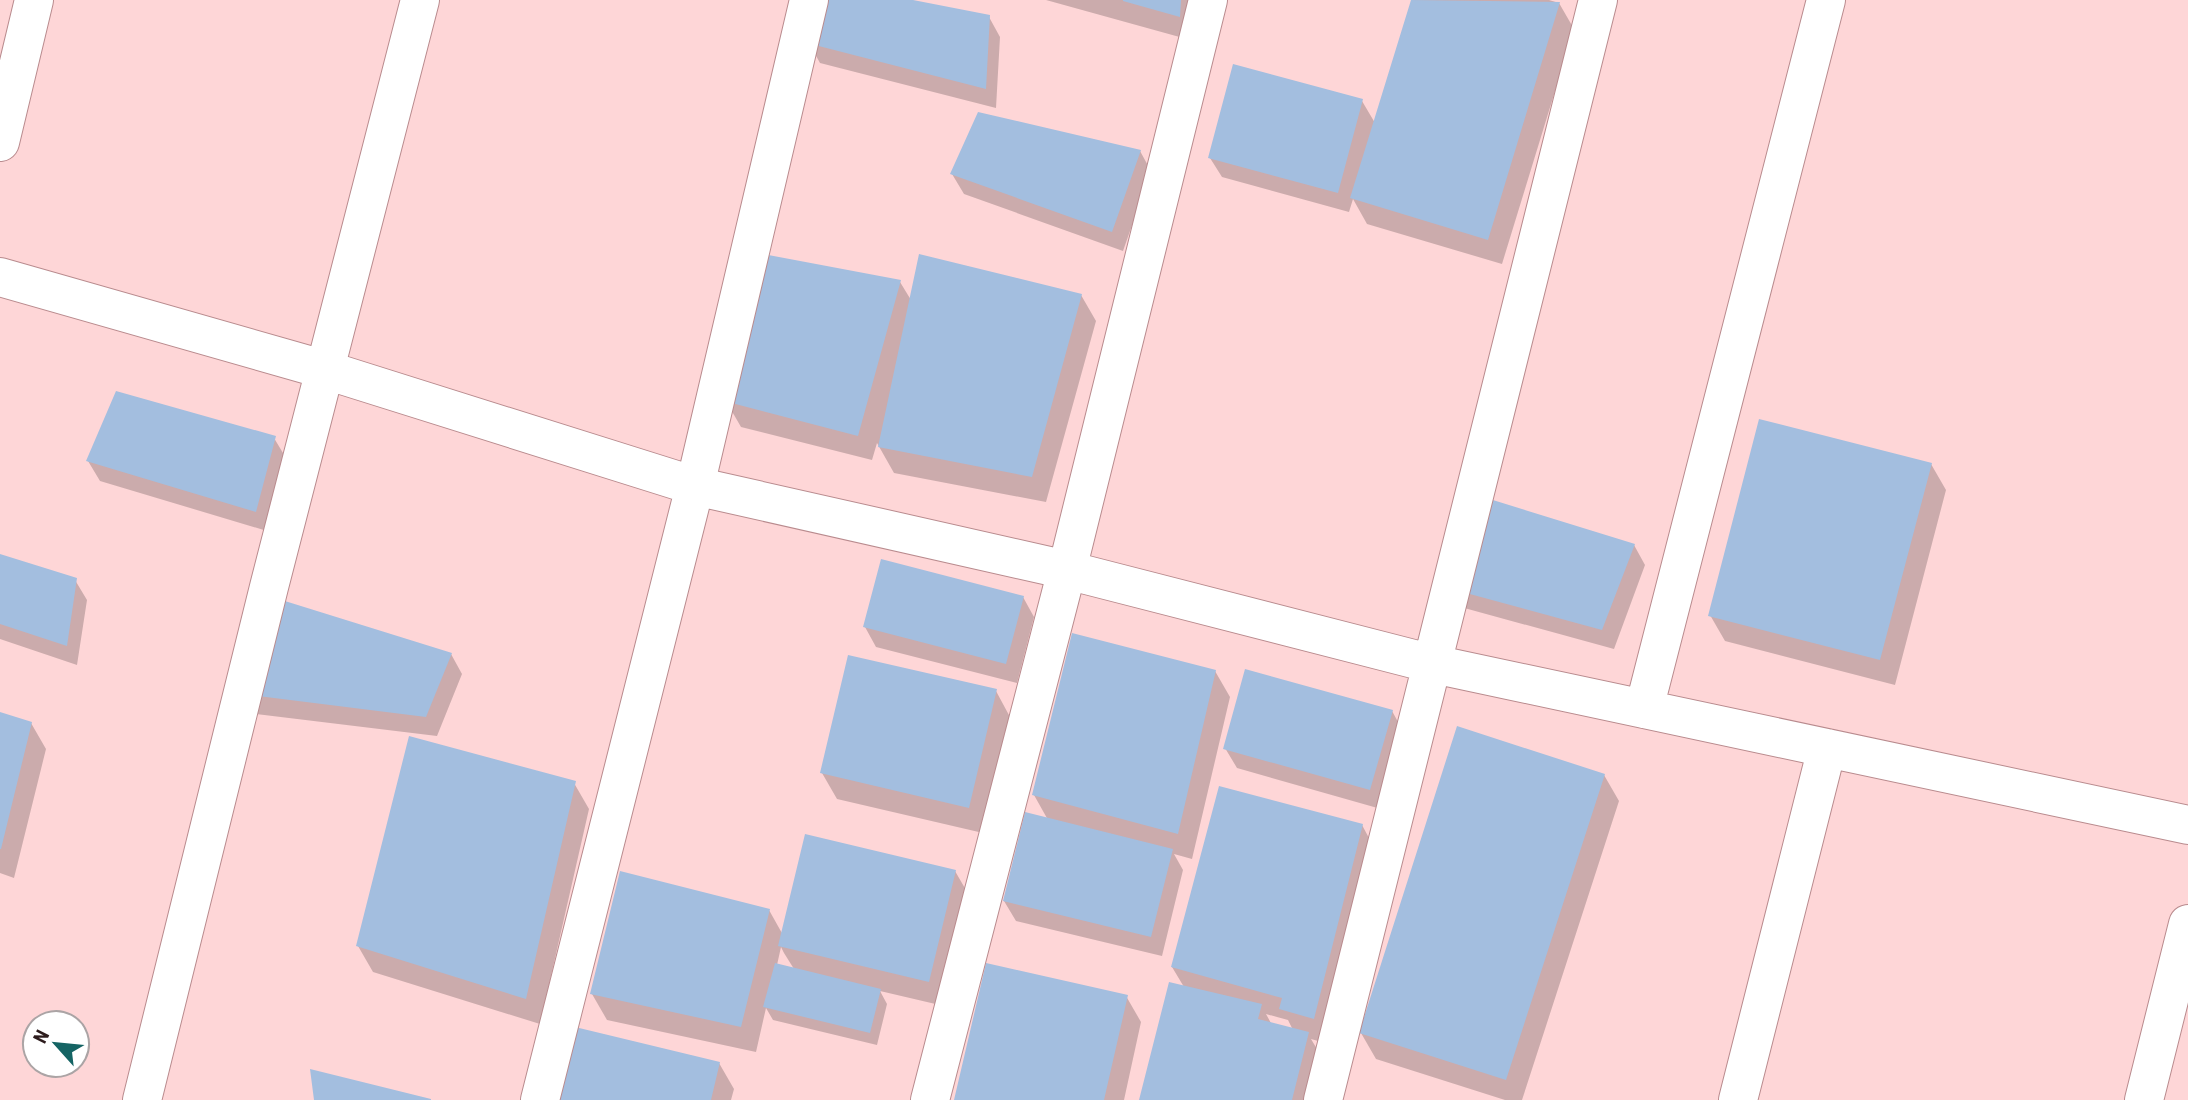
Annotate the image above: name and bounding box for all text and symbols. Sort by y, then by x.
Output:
north arrow [21,1009,91,1079]
text: N [28,1026,54,1047]

